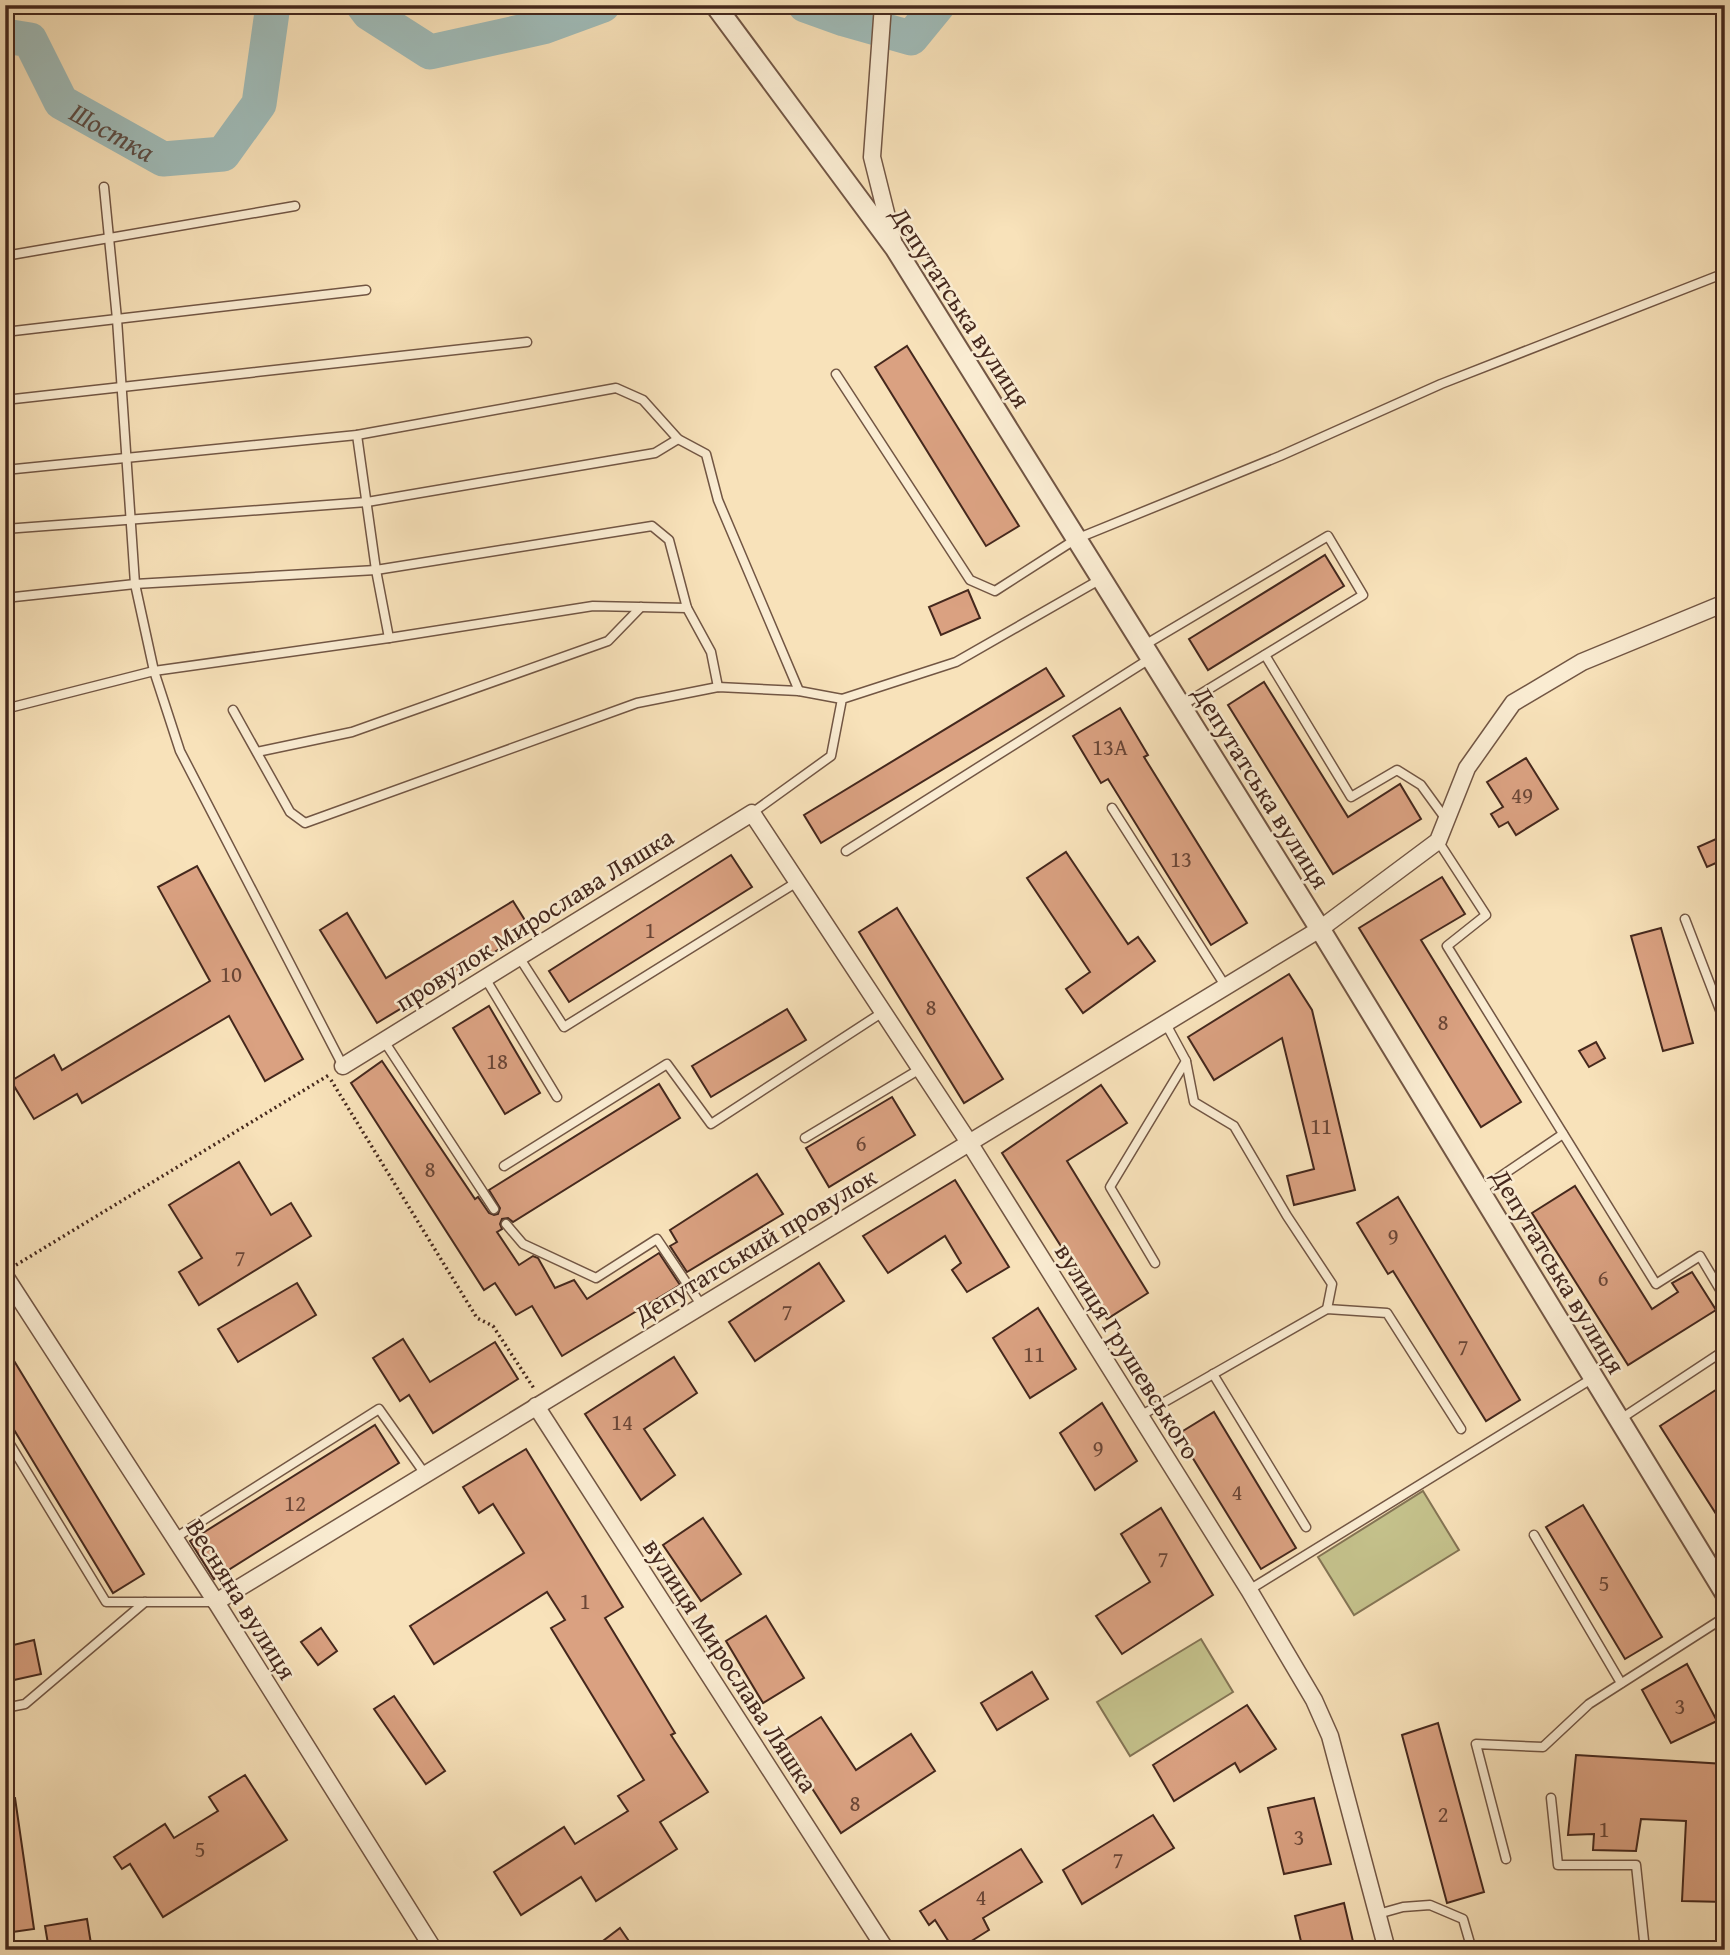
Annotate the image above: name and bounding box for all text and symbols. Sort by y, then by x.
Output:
water label: Шостка [63,91,163,171]
street label: Депутатська вулиця [881,198,1041,415]
street label: Депутатська вулиця [1183,677,1340,896]
house number: 13А [1092,730,1128,763]
house number: 49 [1511,778,1533,811]
street label: провулок Мирослава Ляшка [387,817,682,1021]
house number: 13 [1170,842,1192,875]
house number: 1 [644,913,656,946]
house number: 10 [220,957,242,990]
house number: 8 [925,990,937,1023]
house number: 8 [1437,1005,1449,1038]
house number: 18 [486,1044,508,1077]
house number: 11 [1310,1109,1332,1142]
house number: 6 [855,1126,867,1159]
house number: 8 [424,1152,436,1185]
street label: Депутатський провулок [625,1157,884,1334]
street label: Депутатська вулиця [1482,1160,1636,1381]
house number: 9 [1387,1219,1399,1252]
street label: вулиця Грушевського [1046,1235,1210,1467]
house number: 7 [234,1241,246,1274]
house number: 6 [1597,1261,1609,1294]
house number: 7 [781,1295,793,1328]
house number: 7 [1457,1330,1469,1363]
house number: 11 [1023,1337,1045,1370]
house number: 14 [611,1405,633,1438]
house number: 9 [1092,1431,1104,1464]
house number: 4 [1231,1475,1243,1508]
house number: 12 [284,1486,306,1519]
street label: Весняна вулиця [177,1511,307,1687]
street label: вулиця Мирослава Ляшка [634,1530,829,1801]
house number: 7 [1157,1542,1169,1575]
house number: 5 [1598,1566,1610,1599]
house number: 1 [579,1584,591,1617]
house number: 3 [1674,1689,1686,1722]
house number: 8 [849,1786,861,1819]
house number: 2 [1437,1797,1449,1830]
house number: 1 [1598,1812,1610,1845]
house number: 3 [1293,1820,1305,1853]
house number: 5 [194,1832,206,1865]
house number: 7 [1112,1843,1124,1876]
house number: 4 [975,1880,987,1913]

